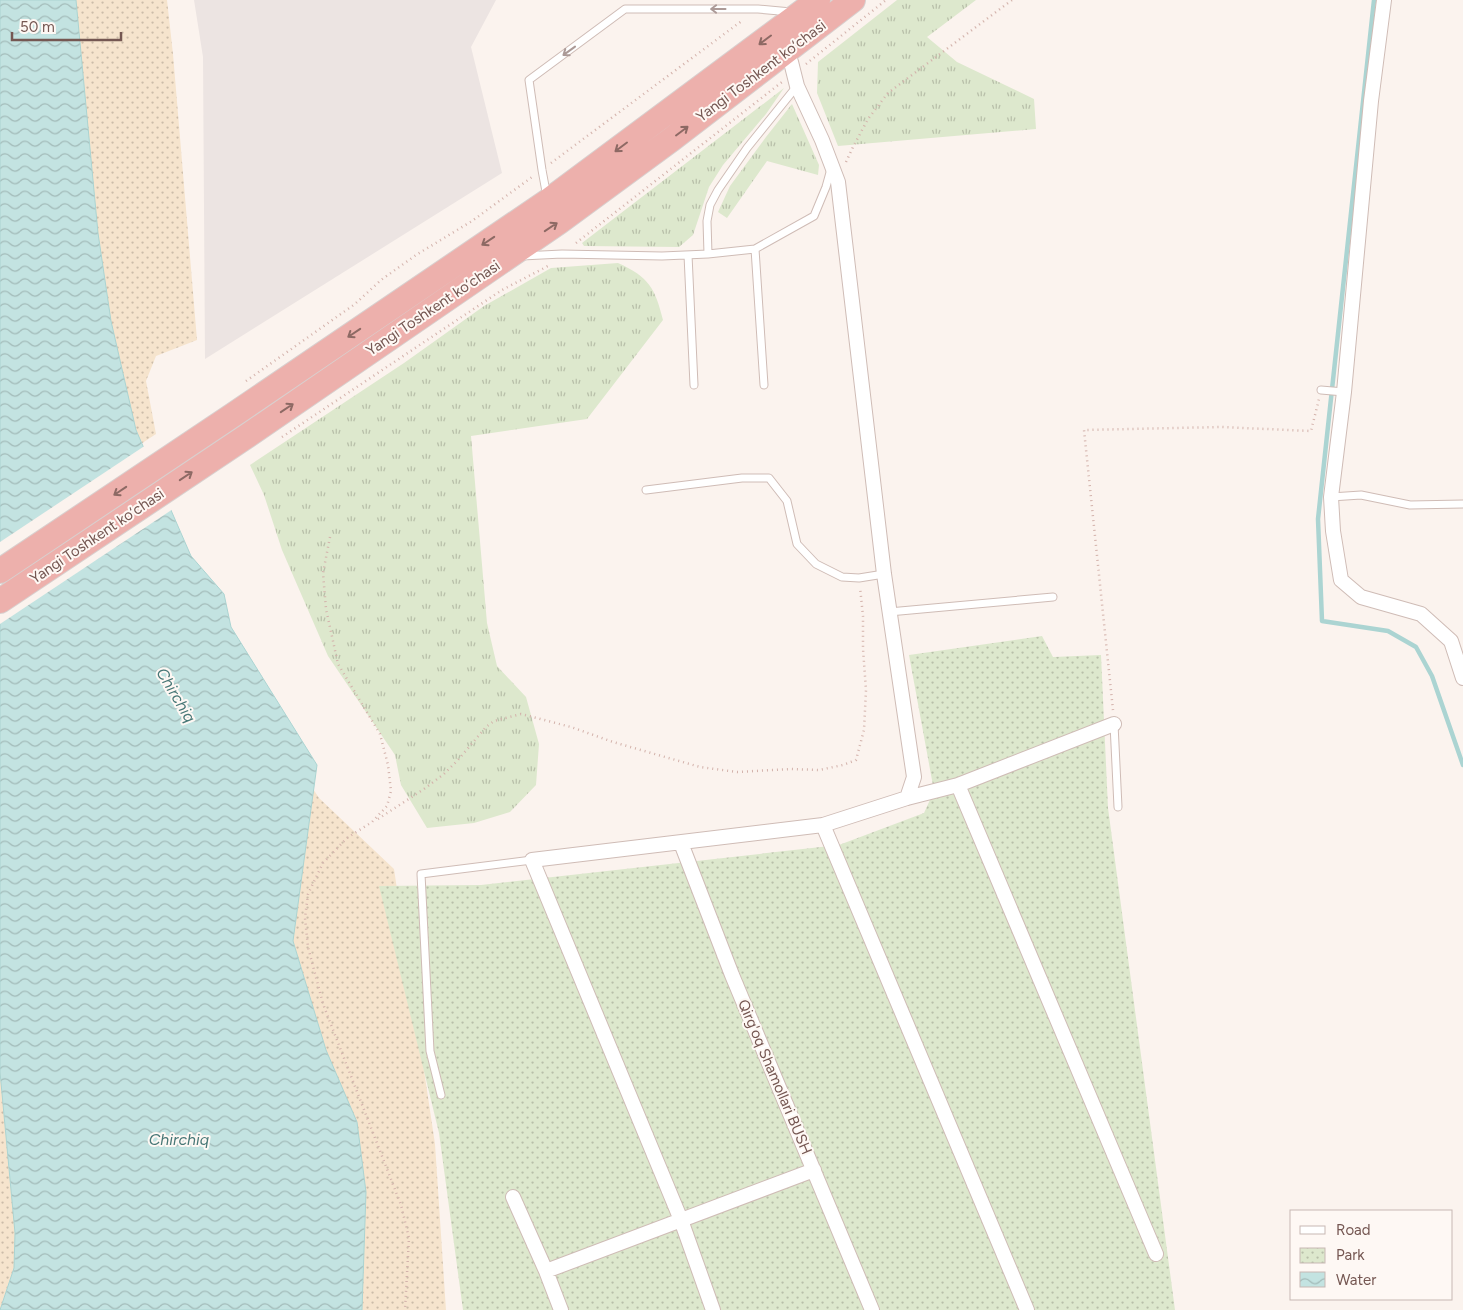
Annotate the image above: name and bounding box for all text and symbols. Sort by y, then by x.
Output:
one-way arrow [710,4,726,14]
scale bar [12,10,121,42]
street label: Yangi Toshkent ko‘chasi [693,16,829,126]
text: 50 m [20,18,55,36]
one-way arrow [759,34,772,45]
one-way arrow [562,46,576,56]
one-way arrow [675,126,689,136]
one-way arrow [614,142,628,152]
one-way arrow [544,222,558,232]
one-way arrow [482,236,496,246]
street label: Yangi Toshkent ko‘chasi [363,256,503,360]
one-way arrow [347,328,361,338]
one-way arrow [280,403,294,413]
one-way arrow [179,471,193,482]
street label: Yangi Toshkent ko‘chasi [27,484,167,588]
one-way arrow [113,486,127,496]
water label: Chirchiq [152,664,200,726]
street label: Qirg'oq Shamollari BUSH [734,997,816,1157]
water label: Chirchiq [149,1130,209,1149]
legend [1290,1210,1453,1300]
text: Road [1336,1221,1371,1239]
text: Park [1336,1246,1365,1264]
text: Water [1336,1271,1376,1289]

